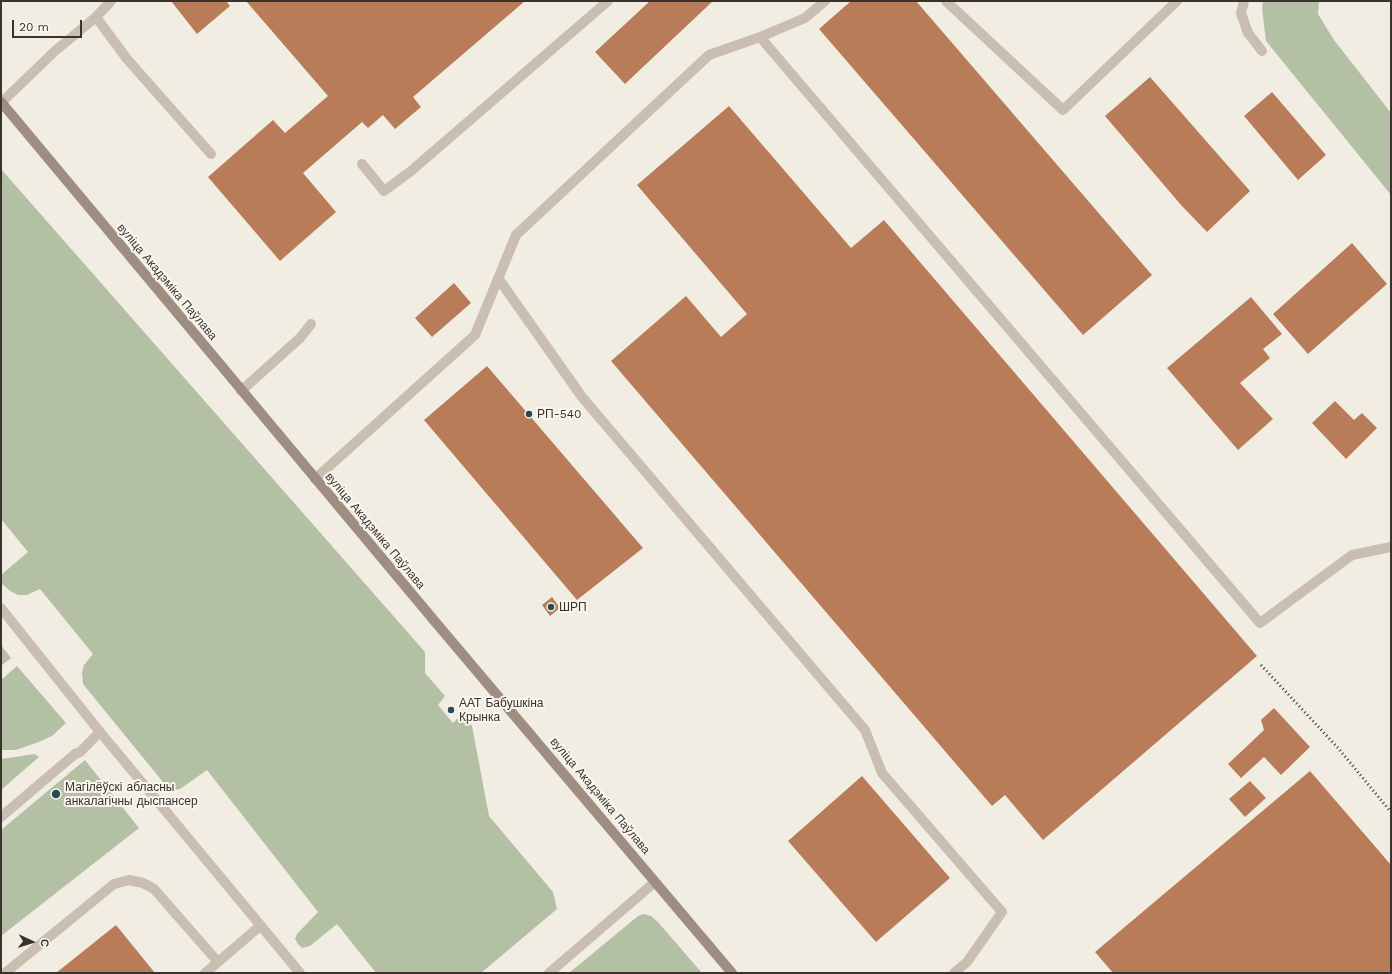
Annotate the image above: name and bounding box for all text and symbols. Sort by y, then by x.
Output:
scale bar [14,12,84,38]
text: 20 m [19,20,49,34]
street label: вуліца Акадэміка Паўлава [114,221,220,343]
place label: РП-540 [537,407,582,421]
marker: РП-540 [524,409,534,419]
street label: вуліца Акадэміка Паўлава [322,470,428,592]
place label: ШРП [559,600,587,614]
marker: ШРП [546,602,556,612]
place label: ААТ Бабушкіна Крынка [459,696,543,724]
marker: ААТ Бабушкіна Крынка [446,705,456,715]
street label: вуліца Акадэміка Паўлава [547,735,653,857]
place label: Магілёўскі абласны анкалагічны дыспансер [65,780,198,808]
marker: Магілёўскі абласны анкалагічны дыспансер [50,788,62,800]
north arrow [12,922,52,962]
text: С [38,938,51,947]

